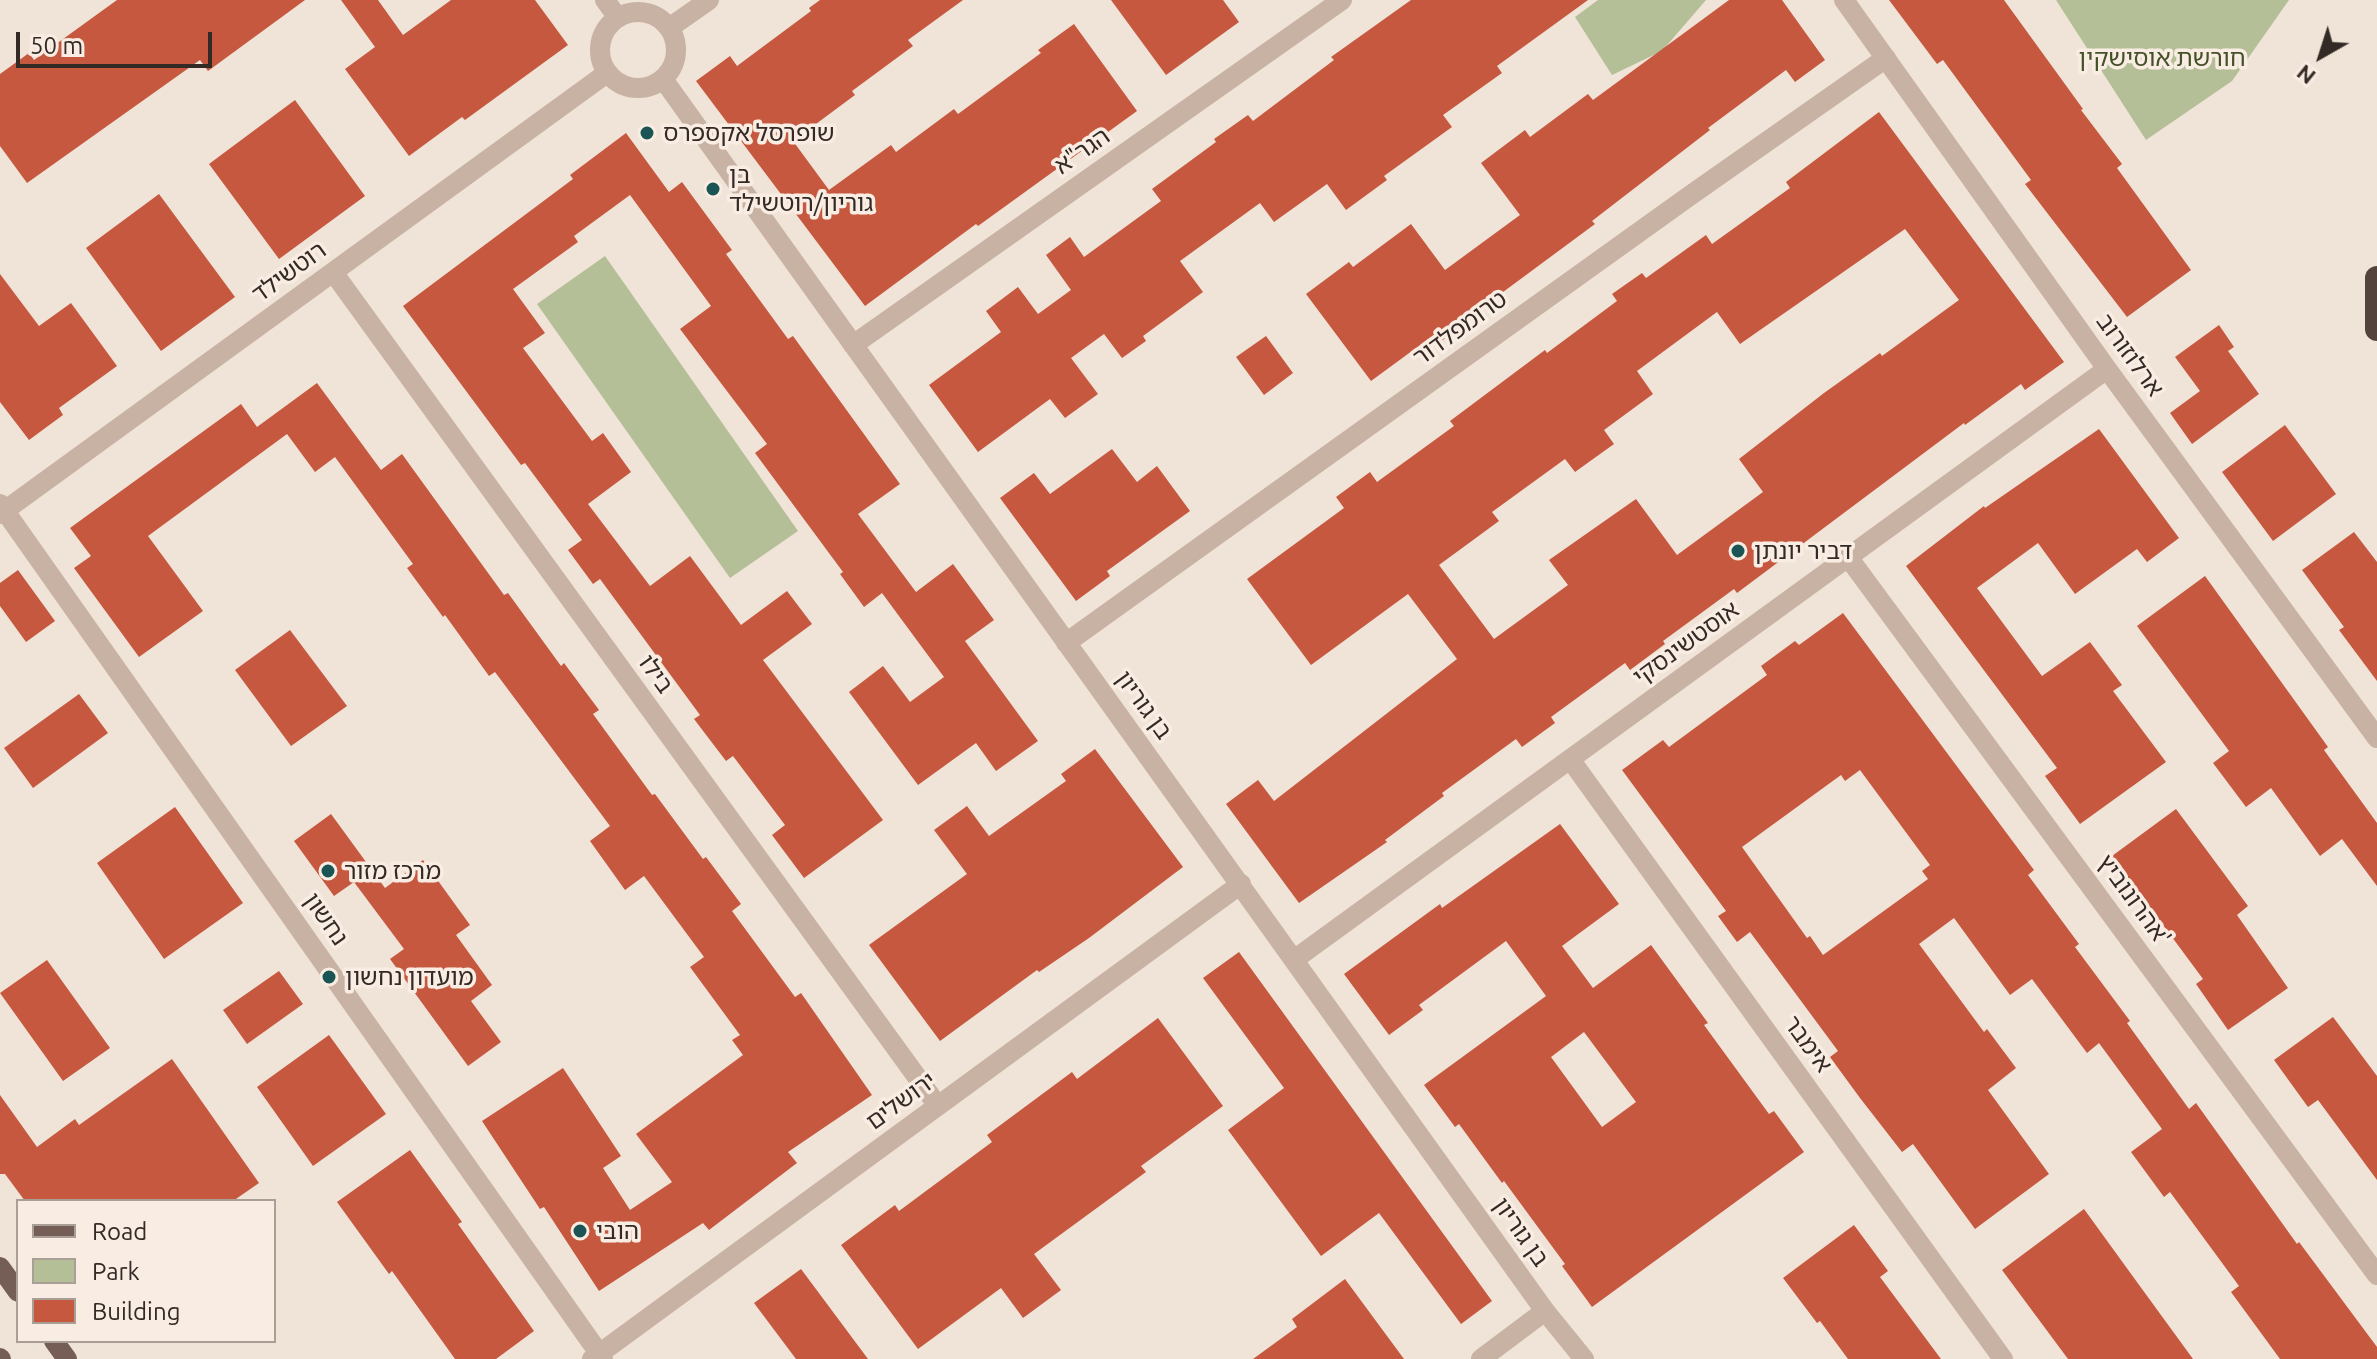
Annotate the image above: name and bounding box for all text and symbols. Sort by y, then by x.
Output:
scale bar [20,16,216,66]
north arrow [2281,16,2361,96]
text: 50 m [30,32,83,59]
park label: חורשת אוסישקין [2078,44,2246,72]
text: N [2291,60,2320,90]
place label: שופרסל אקספרס [663,119,835,147]
street label: הגר"א [1049,122,1115,180]
marker: שופרסל אקספרס [638,124,656,142]
place label: בן גוריון/רוטשילד [729,161,873,217]
marker: בן גוריון/רוטשילד [704,180,722,198]
street label: רוטשילד [246,235,332,309]
street label: טרומפלדור [1407,284,1513,372]
street label: ארלוזורוב [2090,308,2170,402]
place label: דביר יונתן [1754,537,1852,565]
marker: דביר יונתן [1729,542,1747,560]
street label: אוסטשינסקי [1627,595,1745,691]
street label: בילו [632,649,680,699]
street label: בן גוריון [1109,665,1179,745]
street label: אהרונוביץ' [2091,849,2177,951]
place label: מרכז מזור [344,857,441,885]
marker: מרכז מזור [319,862,337,880]
street label: נחשון [298,887,354,951]
place label: מועדון נחשון [345,963,474,991]
marker: מועדון נחשון [320,968,338,986]
street label: אימבר [1778,1010,1838,1078]
street label: ירושלים [860,1066,942,1136]
street label: בן גוריון [1487,1192,1555,1272]
legend [16,1199,276,1343]
place label: הובי [596,1217,639,1245]
text: Road [92,1218,147,1245]
marker: הובי [571,1222,589,1240]
text: Park [92,1258,140,1285]
text: Building [92,1298,180,1325]

